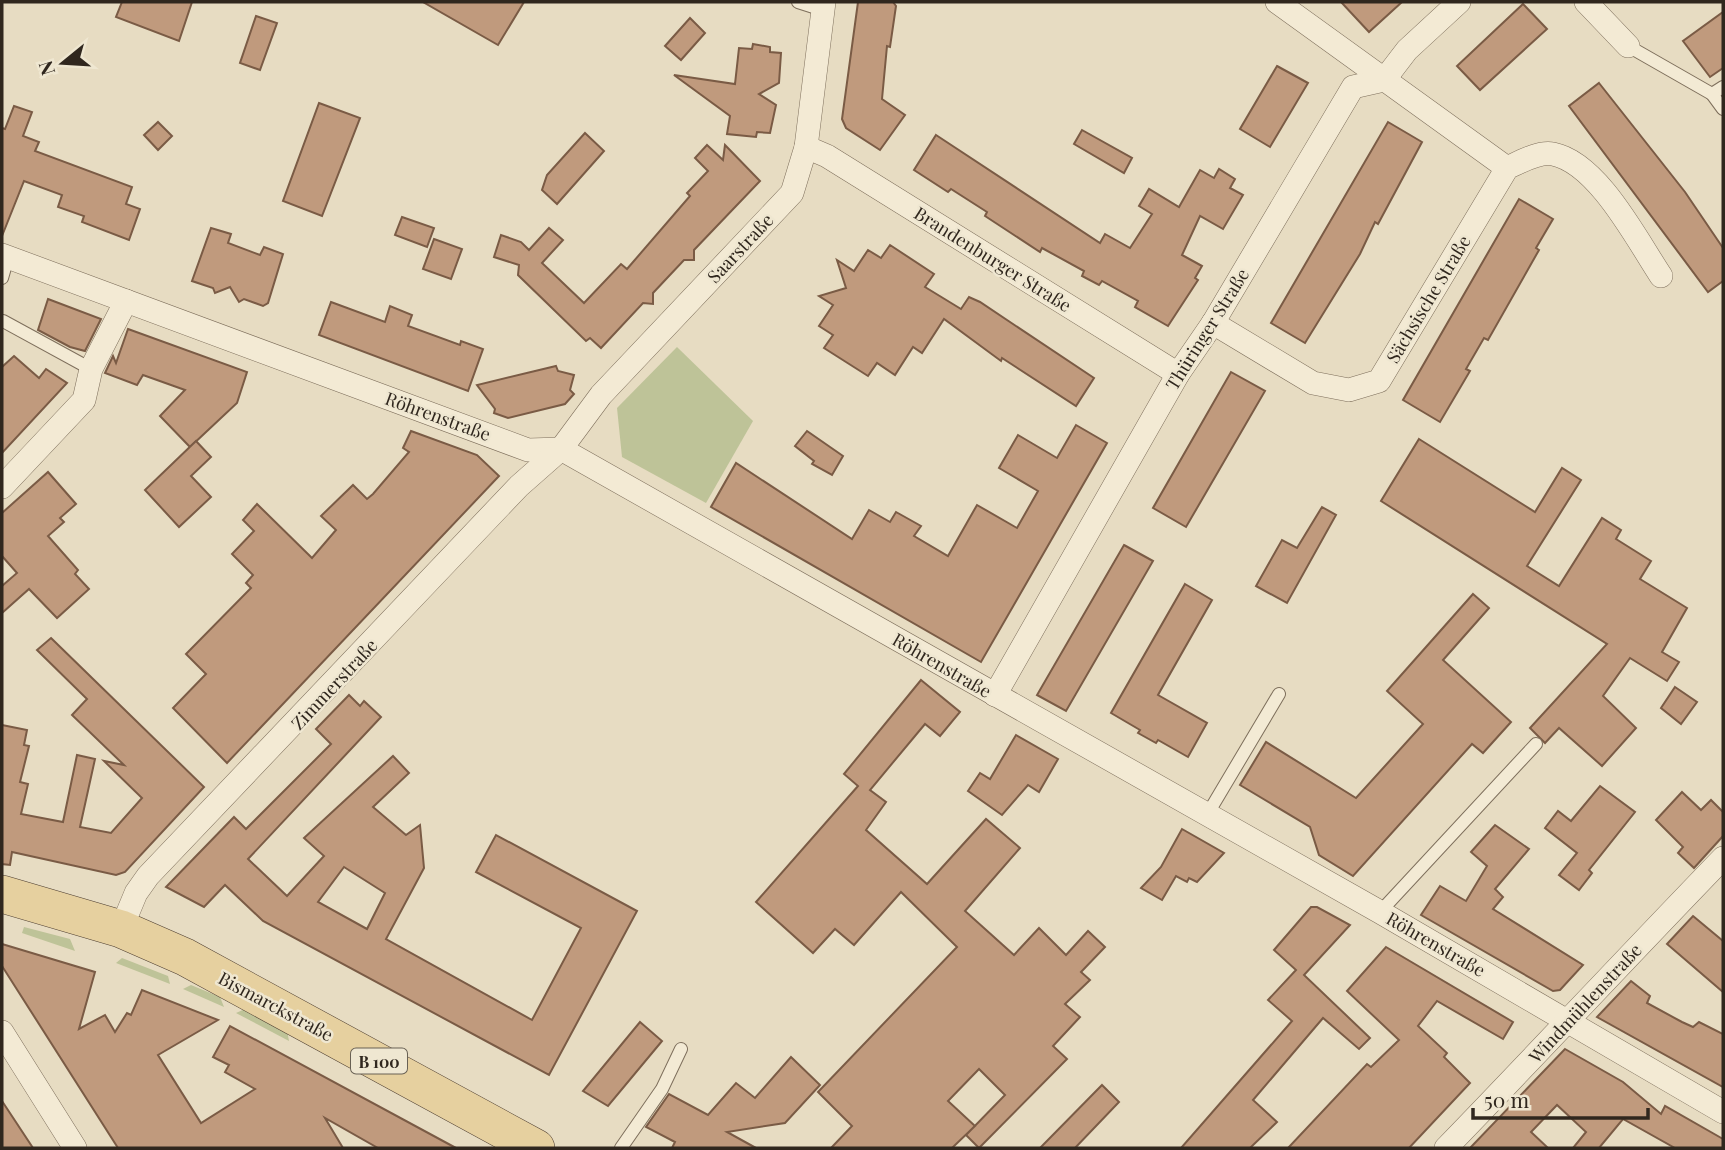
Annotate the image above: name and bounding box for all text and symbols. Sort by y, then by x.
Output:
north arrow [28,28,98,98]
text: N [31,58,60,79]
street label: Brandenburger Straße [910,201,1076,317]
street label: Saarstraße [702,208,778,288]
street label: Sächsische Straße [1380,231,1476,367]
street label: Thüringer Straße [1160,264,1254,394]
street label: Röhrenstraße [382,386,494,446]
street label: Röhrenstraße [888,627,996,703]
street label: Zimmerstraße [286,633,382,735]
street label: Röhrenstraße [1382,906,1490,982]
street label: Windmühlenstraße [1523,938,1647,1069]
street label: Bismarckstraße [214,966,338,1046]
road number: B 100 [351,1049,407,1074]
scale bar [1473,1076,1648,1120]
text: 50 m [1484,1085,1530,1113]

